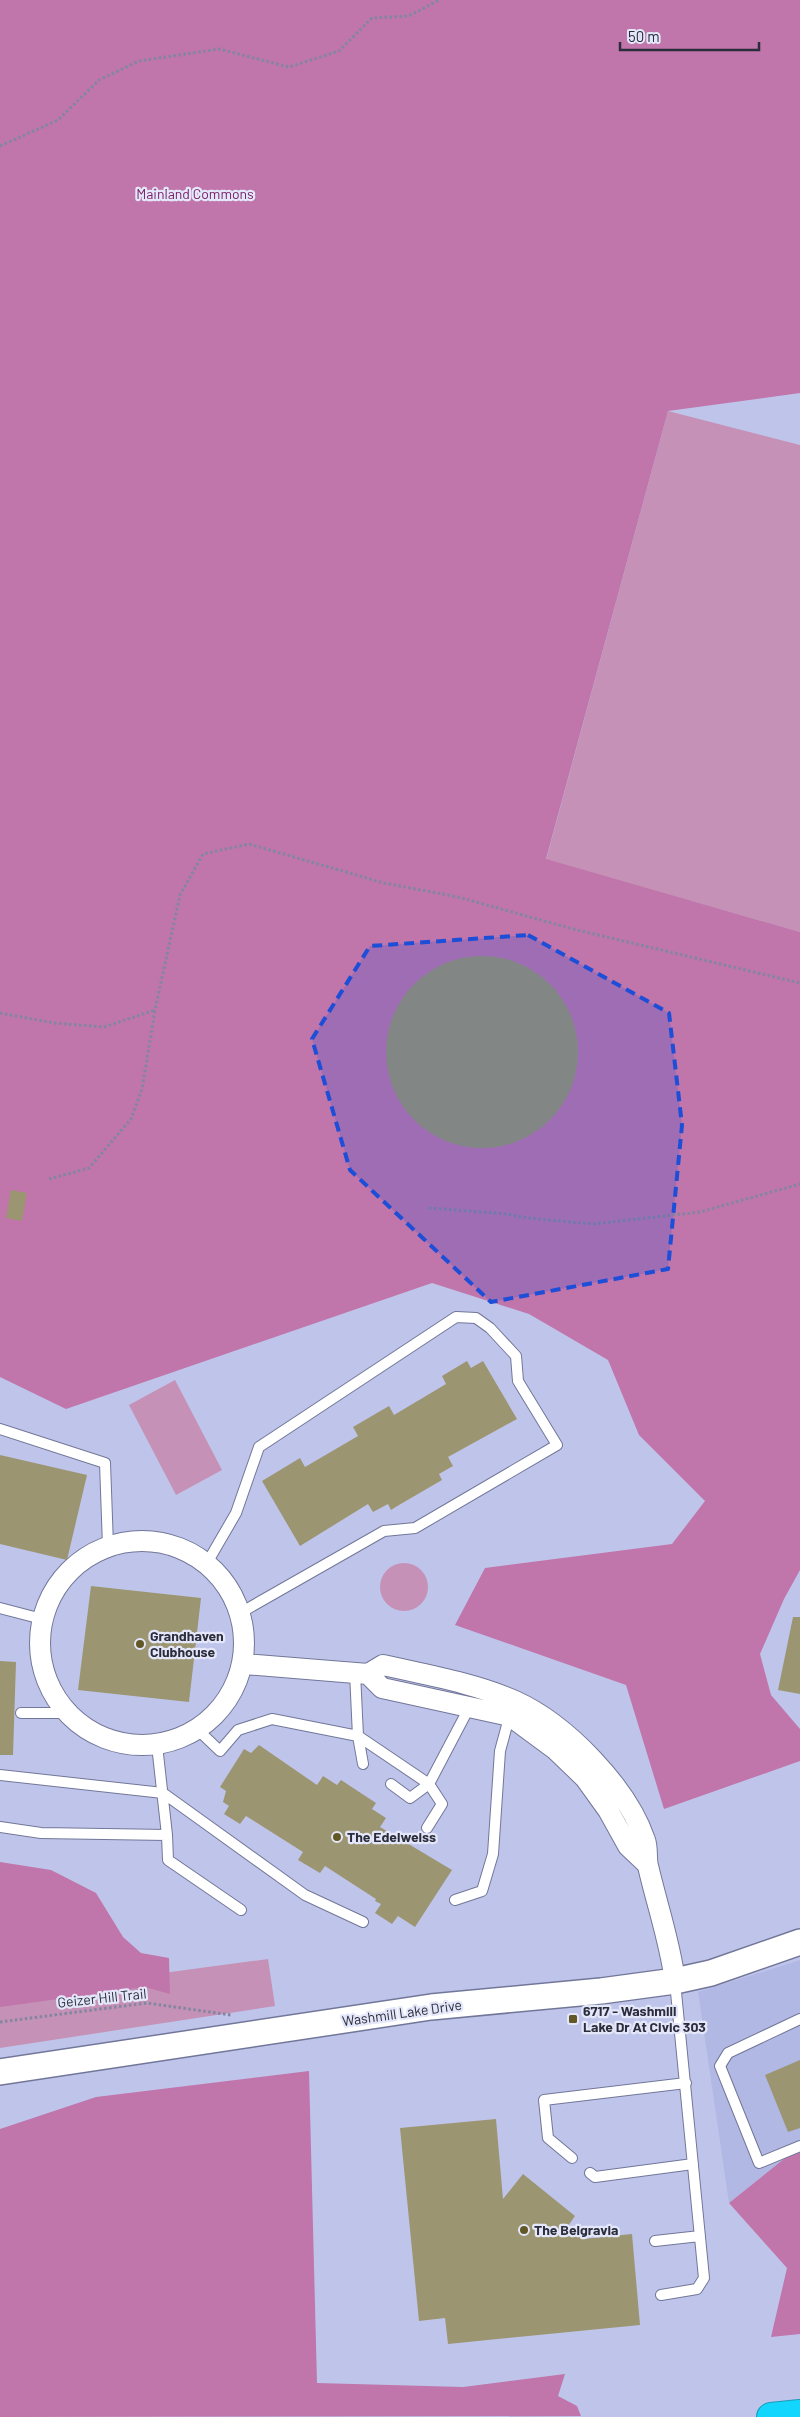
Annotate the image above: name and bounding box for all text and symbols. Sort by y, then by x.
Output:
scale bar [620,20,759,52]
text: 50 m [628,27,660,45]
park label: Mainland Commons [136,185,254,202]
place label: Grandhaven Clubhouse [150,1627,224,1660]
marker: Grandhaven Clubhouse [134,1638,146,1650]
place label: The Edelweiss [347,1828,436,1845]
marker: The Edelweiss [331,1831,343,1843]
street label: Geizer Hill Trail [57,1984,147,2011]
street label: Washmill Lake Drive [341,1996,463,2029]
place label: 6717 - Washmill Lake Dr At Civic 303 [583,2002,706,2035]
marker: 6717 - Washmill Lake Dr At Civic 303 [567,2013,579,2025]
place label: The Belgravia [534,2221,619,2238]
marker: The Belgravia [518,2224,530,2236]

